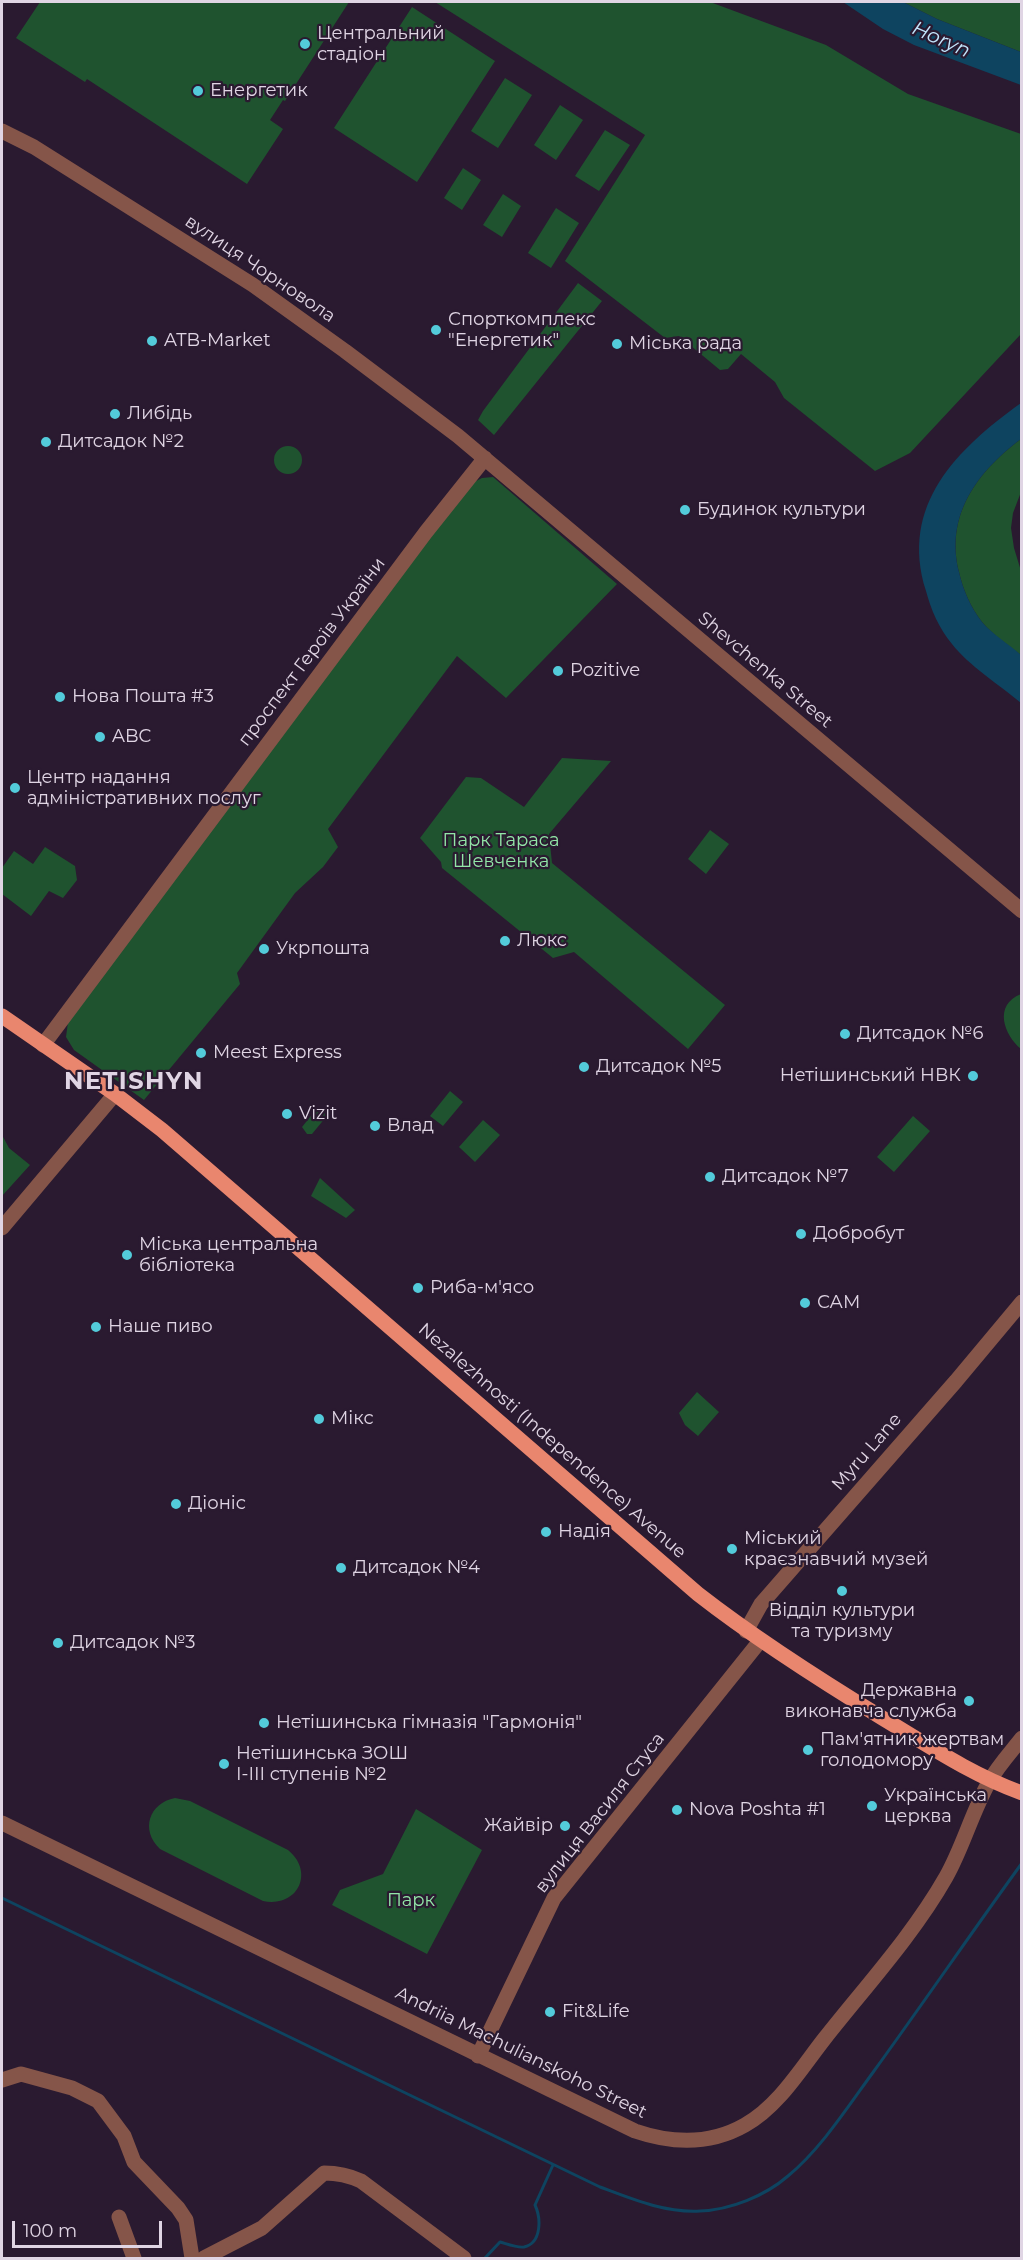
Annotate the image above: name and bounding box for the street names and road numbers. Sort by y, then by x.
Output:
street label: вулиця Чорновола [181,211,339,327]
street label: проспект Героїв України [234,553,390,751]
street label: Shevchenka Street [693,607,837,733]
street label: Nezalezhnosti (Independence) Avenue [414,1319,690,1563]
street label: Myru Lane [828,1409,906,1495]
street label: вулиця Василя Стуса [531,1729,669,1897]
street label: Andriia Machulianskoho Street [392,1983,650,2123]

